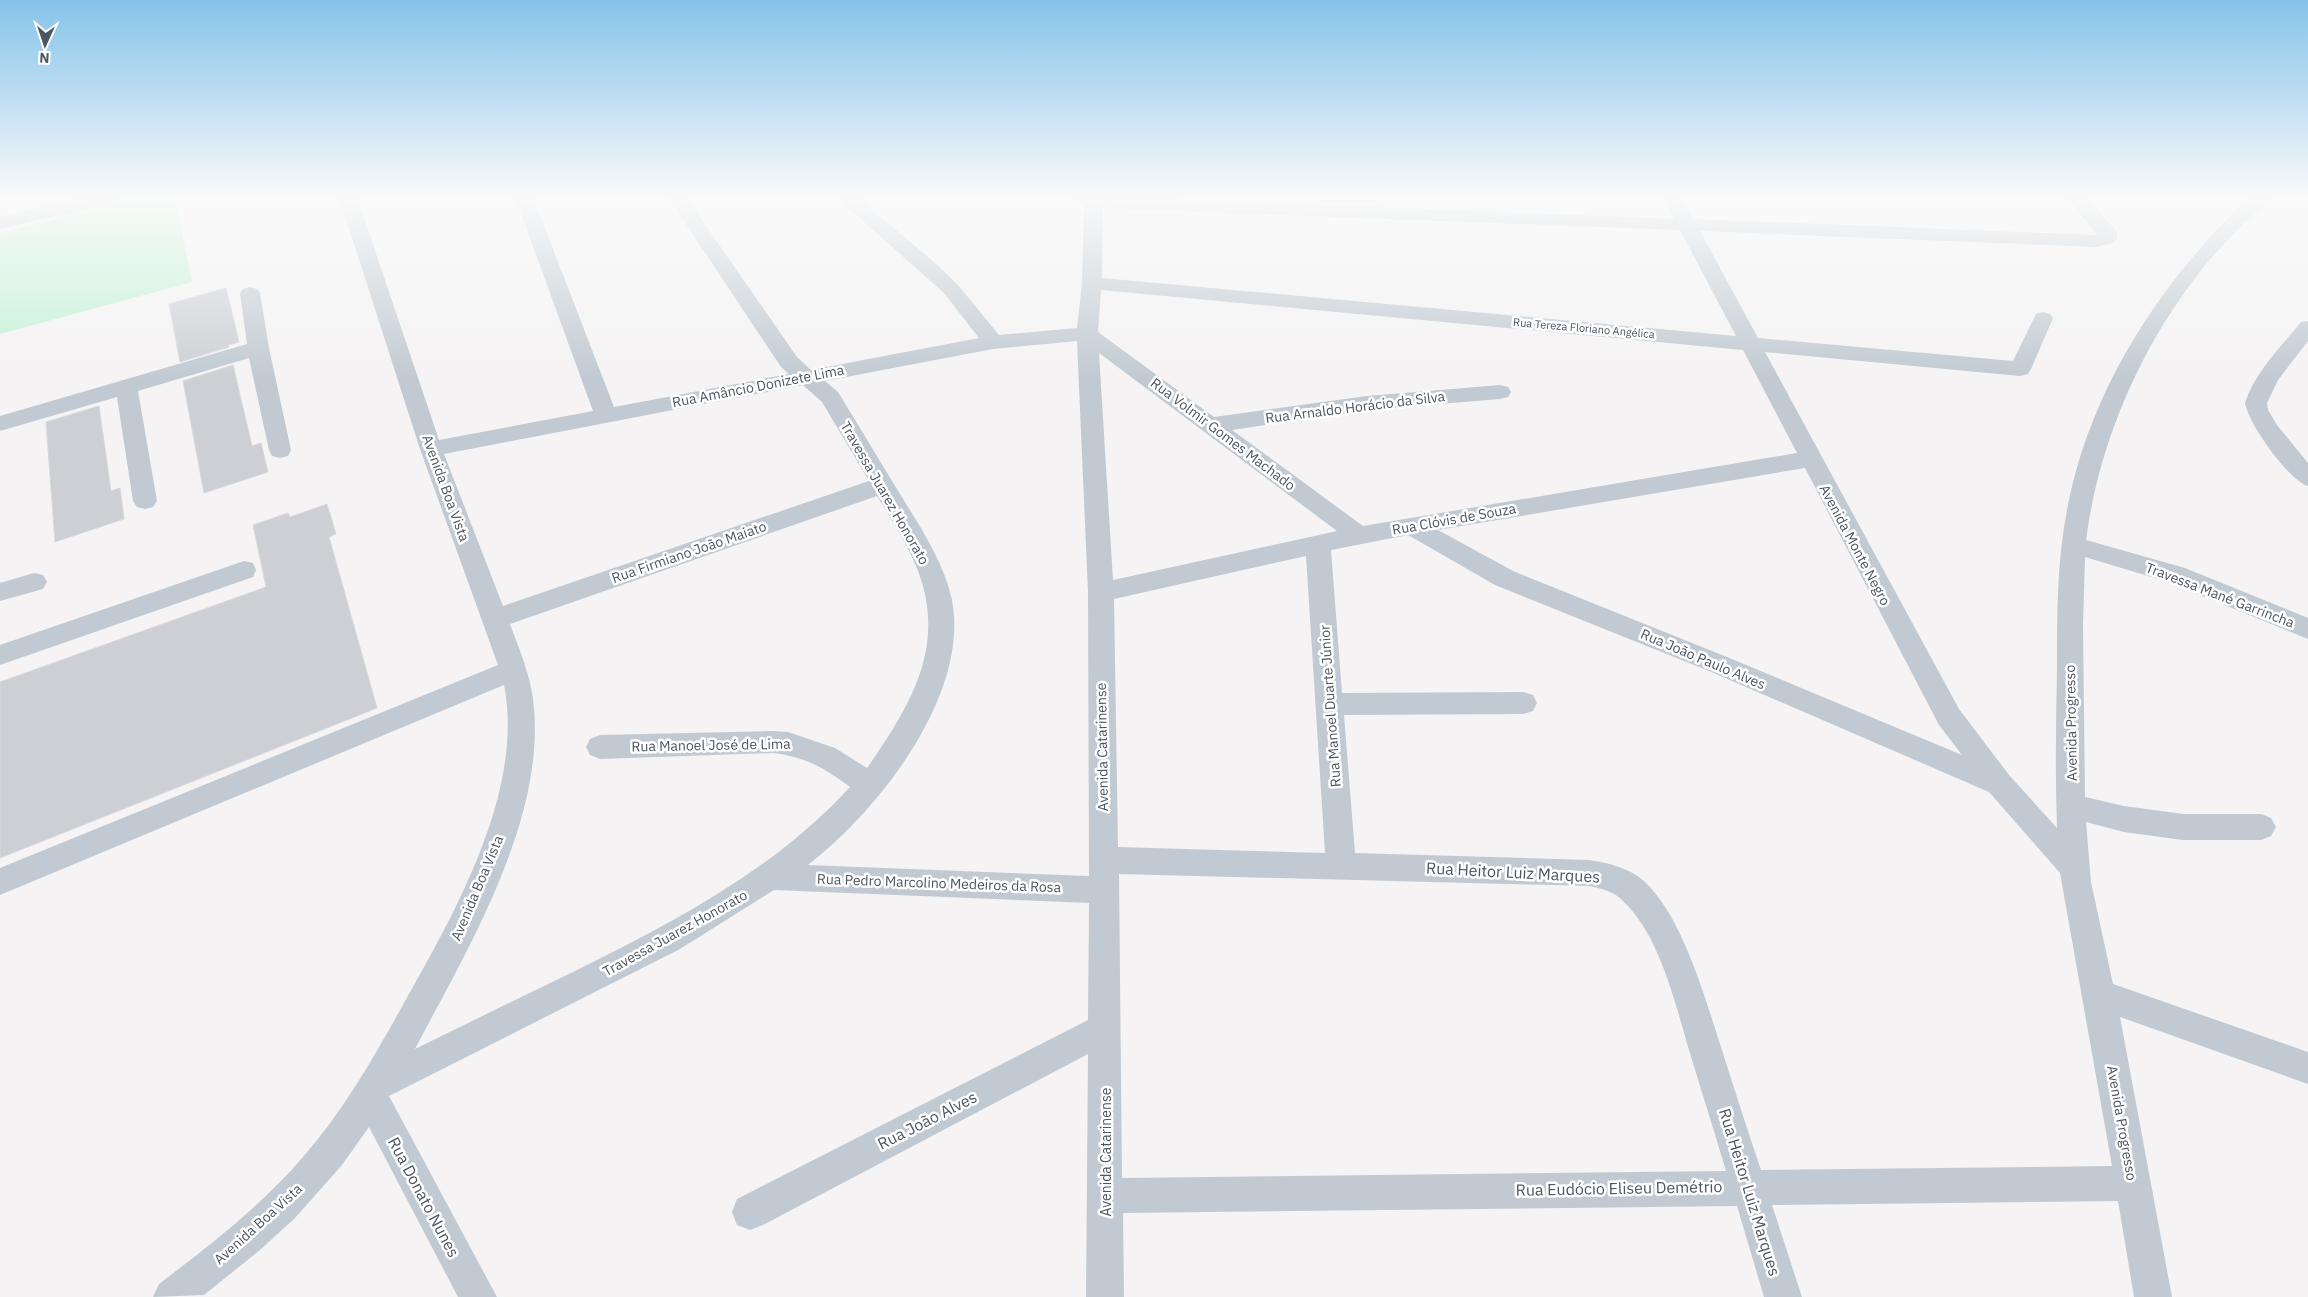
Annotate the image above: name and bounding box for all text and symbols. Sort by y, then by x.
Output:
north arrow [20,20,70,70]
text: N [39,49,50,67]
street label: Rua Tereza Floriano Angélica [1513,315,1656,341]
street label: Rua Amâncio Donizete Lima [670,360,846,412]
street label: Rua Volmir Gomes Machado [1147,374,1299,494]
street label: Rua Arnaldo Horácio da Silva [1264,387,1446,427]
street label: Travessa Juarez Honorato [837,418,933,568]
street label: Avenida Boa Vista [418,432,474,544]
street label: Avenida Monte Negro [1816,481,1895,609]
street label: Rua Clóvis de Souza [1391,499,1518,539]
street label: Rua Firmiano João Maiato [609,517,769,587]
street label: Travessa Mané Garrincha [2143,558,2297,632]
street label: Rua Manoel Duarte Júnior [1315,624,1345,788]
street label: Rua João Paulo Alves [1638,625,1768,694]
street label: Avenida Progresso [2061,665,2081,781]
street label: Avenida Catarinense [1092,682,1112,812]
street label: Rua Manoel José de Lima [631,735,791,755]
street label: Avenida Boa Vista [447,832,507,943]
street label: Rua Heitor Luiz Marques [1425,857,1601,887]
street label: Rua Pedro Marcolino Medeiros da Rosa [817,870,1062,896]
street label: Travessa Juarez Honorato [600,886,751,980]
street label: Avenida Progresso [2103,1064,2141,1182]
street label: Rua João Alves [874,1086,980,1154]
street label: Avenida Catarinense [1097,1087,1115,1216]
street label: Rua Heitor Luiz Marques [1715,1106,1785,1278]
street label: Rua Donato Nunes [384,1133,464,1261]
street label: Rua Eudócio Eliseu Demétrio [1515,1176,1723,1200]
street label: Avenida Boa Vista [210,1179,306,1268]

